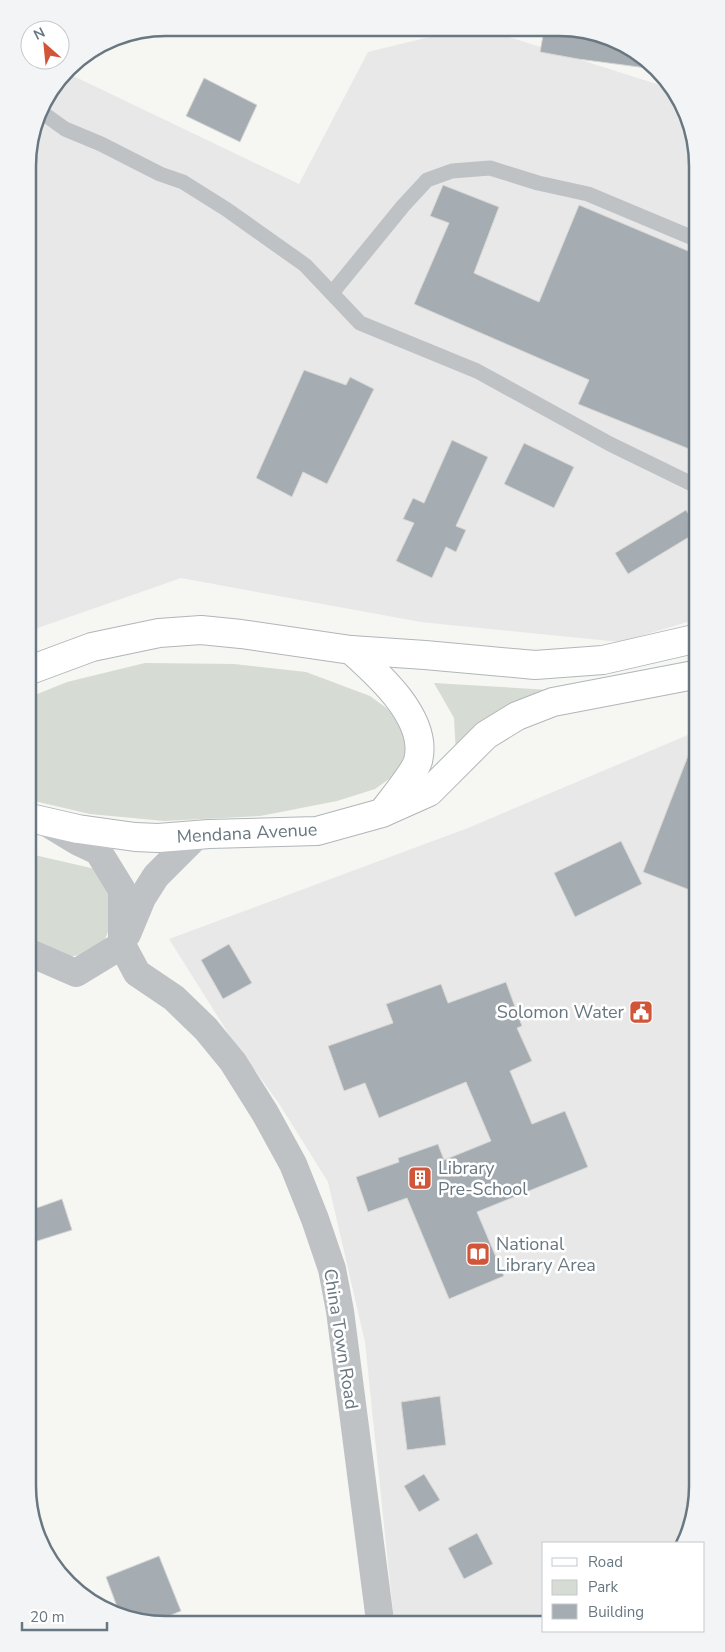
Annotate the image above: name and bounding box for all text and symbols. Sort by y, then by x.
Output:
north arrow [20,20,70,70]
text: N [30,23,48,45]
street label: Mendana Avenue [176,817,318,849]
public building icon: Solomon Water [628,999,654,1025]
place label: Solomon Water [497,1000,625,1024]
place label: Library Pre-School [438,1156,528,1201]
building icon: Library Pre-School [407,1165,433,1191]
place label: National Library Area [496,1232,596,1277]
library icon: National Library Area [465,1241,491,1267]
street label: China Town Road [318,1267,364,1411]
legend [542,1542,705,1632]
text: Road [588,1552,623,1572]
text: Park [588,1577,618,1597]
scale bar [22,1600,108,1632]
text: Building [588,1602,644,1622]
text: 20 m [30,1607,65,1627]

